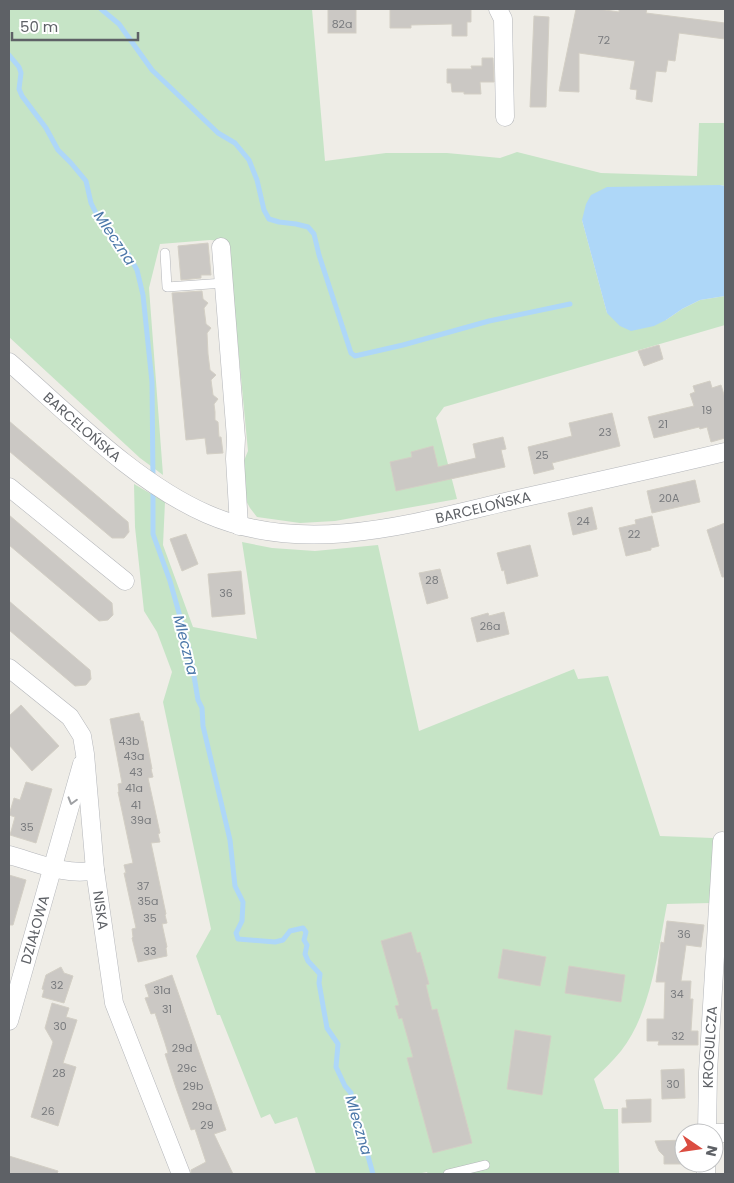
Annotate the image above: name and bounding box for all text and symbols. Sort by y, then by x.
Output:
scale bar [12,10,139,42]
text: 50 m [20,16,58,37]
house number: 82a [332,16,352,32]
house number: 72 [598,32,610,48]
water label: Mleczna [89,207,141,269]
street label: BARCELOŃSKA [39,387,126,467]
house number: 19 [702,402,712,418]
house number: 21 [658,416,668,432]
house number: 23 [599,424,611,440]
house number: 25 [535,447,549,463]
street label: BARCELOŃSKA [433,486,533,528]
house number: 20A [659,490,680,506]
house number: 24 [576,513,590,529]
house number: 22 [628,526,640,542]
house number: 28 [425,572,439,588]
house number: 36 [219,585,233,601]
water label: Mleczna [168,613,204,677]
house number: 26a [480,618,500,634]
house number: 43b [119,733,139,749]
house number: 43a [124,748,144,764]
house number: 43 [129,764,143,780]
house number: 41a [125,780,143,796]
one-way arrow [67,796,77,804]
house number: 41 [131,797,141,813]
house number: 39a [131,812,151,828]
house number: 35 [20,819,34,835]
house number: 37 [137,878,149,894]
street label: NISKA [88,889,113,931]
street label: DZIAŁOWA [16,893,54,966]
house number: 35a [138,893,158,909]
house number: 35 [143,910,157,926]
house number: 36 [677,926,691,942]
house number: 33 [144,943,156,959]
house number: 32 [51,977,63,993]
house number: 31a [153,982,171,998]
house number: 34 [670,986,684,1002]
house number: 31 [162,1001,172,1017]
street label: KROGULCZA [698,1005,722,1088]
house number: 30 [53,1018,67,1034]
house number: 32 [672,1028,684,1044]
house number: 29d [172,1040,192,1056]
house number: 29c [177,1060,197,1076]
house number: 28 [52,1065,66,1081]
house number: 30 [666,1076,680,1092]
house number: 29b [183,1078,203,1094]
water label: Mleczna [340,1093,378,1157]
house number: 29a [192,1098,212,1114]
house number: 26 [41,1103,55,1119]
house number: 29 [200,1117,214,1133]
north arrow [674,1123,724,1173]
text: N [701,1144,723,1158]

